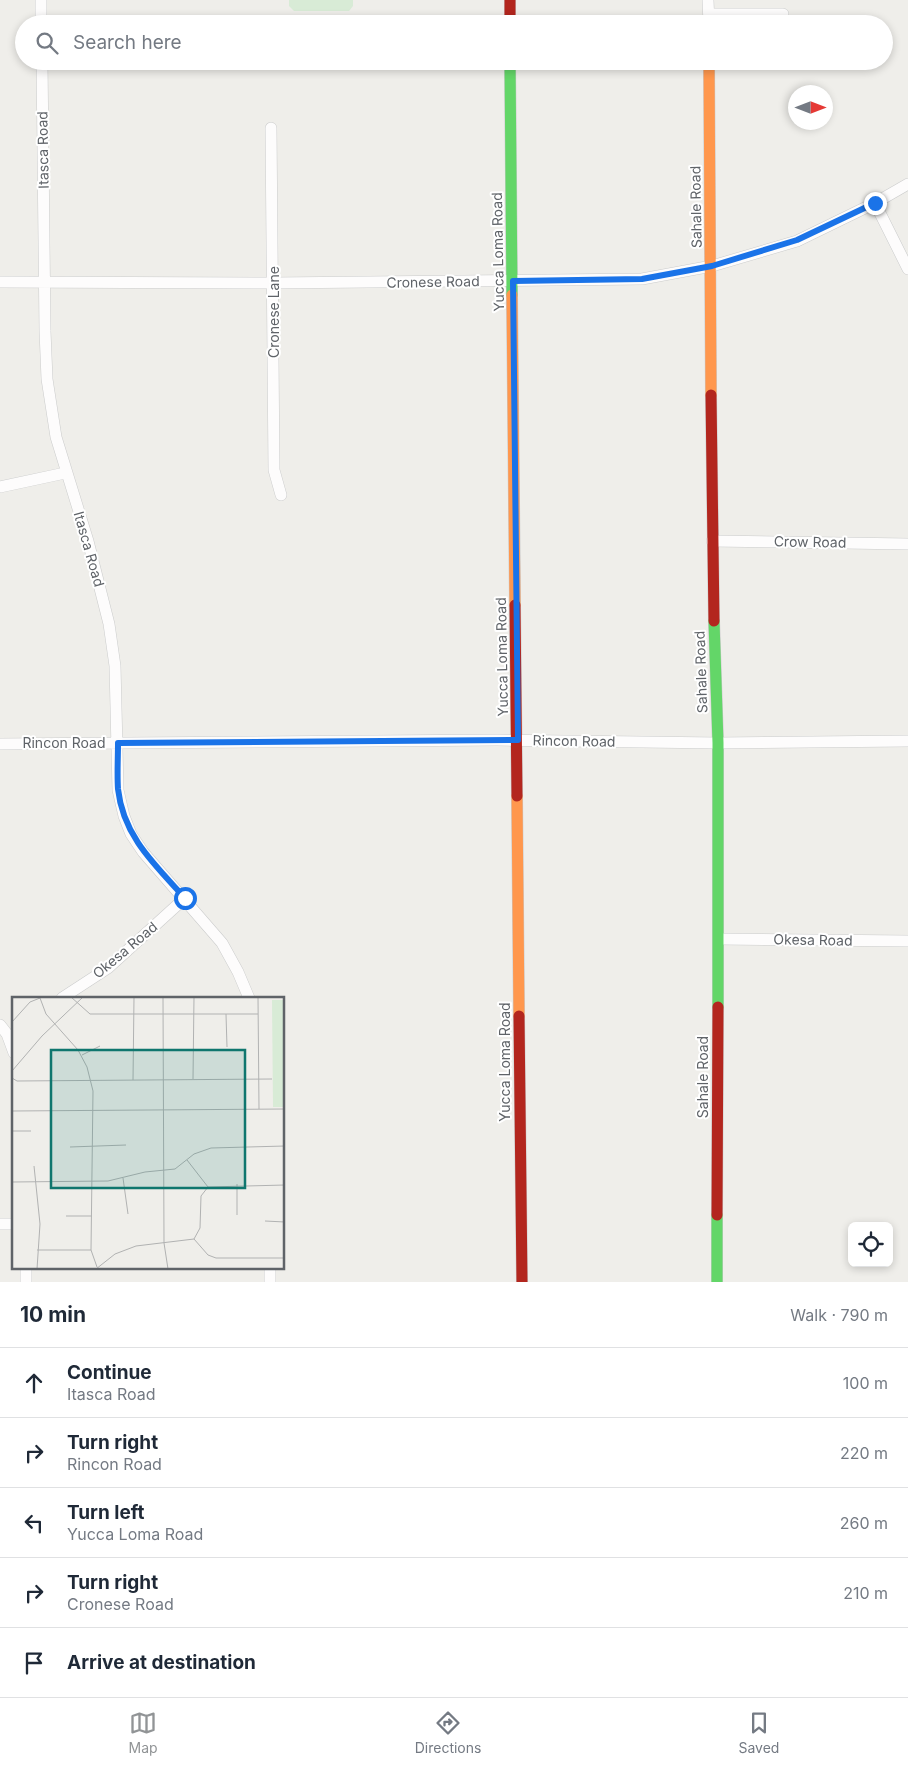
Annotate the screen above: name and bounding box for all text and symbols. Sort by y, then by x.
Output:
search box [15,15,893,70]
icon: search [33,29,61,57]
text: Search here [73,31,182,54]
north arrow [788,85,833,130]
street label: Itasca Road [33,111,52,189]
street label: Sahale Road [686,166,705,248]
street label: Yucca Loma Road [488,192,507,312]
route end [864,192,887,215]
street label: Cronese Lane [265,266,282,358]
street label: Cronese Road [386,272,480,291]
street label: Itasca Road [71,509,108,588]
street label: Crow Road [774,532,846,551]
street label: Yucca Loma Road [492,597,511,717]
street label: Sahale Road [691,631,710,713]
street label: Rincon Road [532,731,616,750]
street label: Rincon Road [22,734,106,751]
route start [174,887,197,910]
street label: Okesa Road [89,918,160,982]
street label: Okesa Road [773,930,853,949]
inset map [12,997,285,1270]
street label: Yucca Loma Road [496,1002,513,1122]
street label: Sahale Road [694,1036,711,1118]
map controls [848,1222,893,1267]
button: locate [848,1222,893,1267]
text: 10 min [20,1302,86,1327]
text: Walk · 790 m [790,1305,888,1325]
text: Continue [67,1361,152,1384]
icon: ahead [20,1369,48,1397]
text: 100 m [843,1373,888,1393]
text: Itasca Road [67,1384,156,1404]
text: Turn right [67,1431,158,1454]
icon: right [20,1439,48,1467]
text: 220 m [840,1443,888,1463]
text: Rincon Road [67,1454,162,1474]
text: Turn left [67,1501,145,1524]
icon: left [20,1509,48,1537]
text: 260 m [840,1513,888,1533]
text: Yucca Loma Road [67,1524,203,1544]
text: Turn right [67,1571,158,1594]
icon: right [20,1579,48,1607]
text: 210 m [843,1583,888,1603]
text: Cronese Road [67,1594,174,1614]
icon: arrive [20,1649,48,1677]
text: Arrive at destination [67,1651,256,1674]
tab: Map [129,1709,158,1756]
tab: Directions [415,1709,481,1756]
tab: Saved [738,1709,779,1756]

